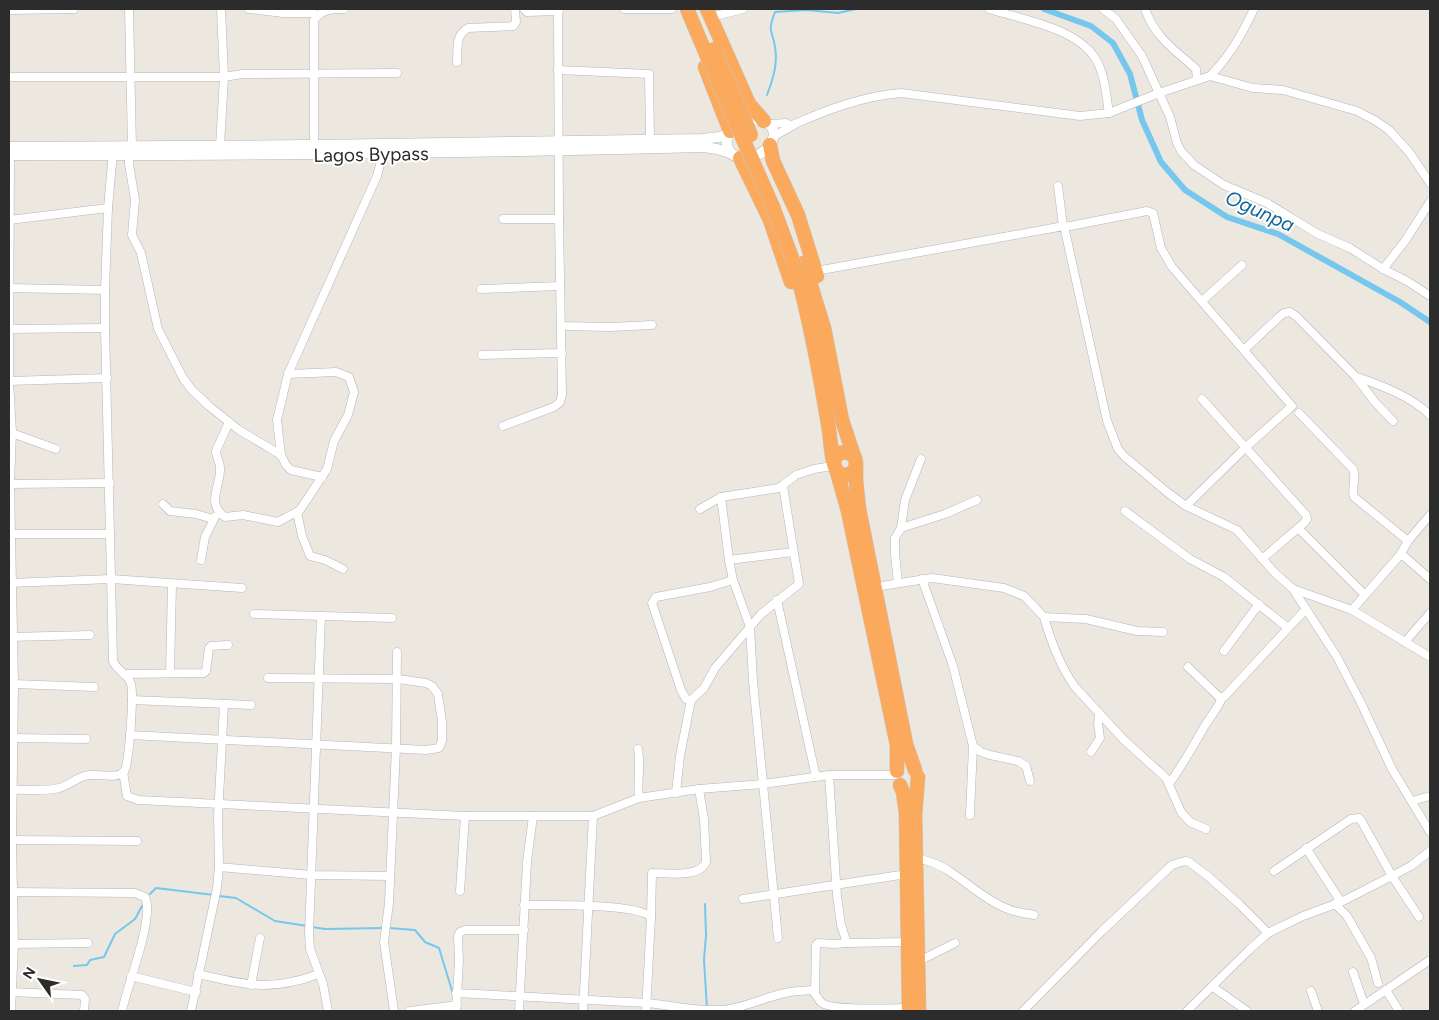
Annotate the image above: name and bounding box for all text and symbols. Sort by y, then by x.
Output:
street label: Lagos Bypass [313,142,429,167]
water label: Ogunpa [1222,185,1299,237]
north arrow [15,955,65,1005]
text: N [19,964,40,982]

